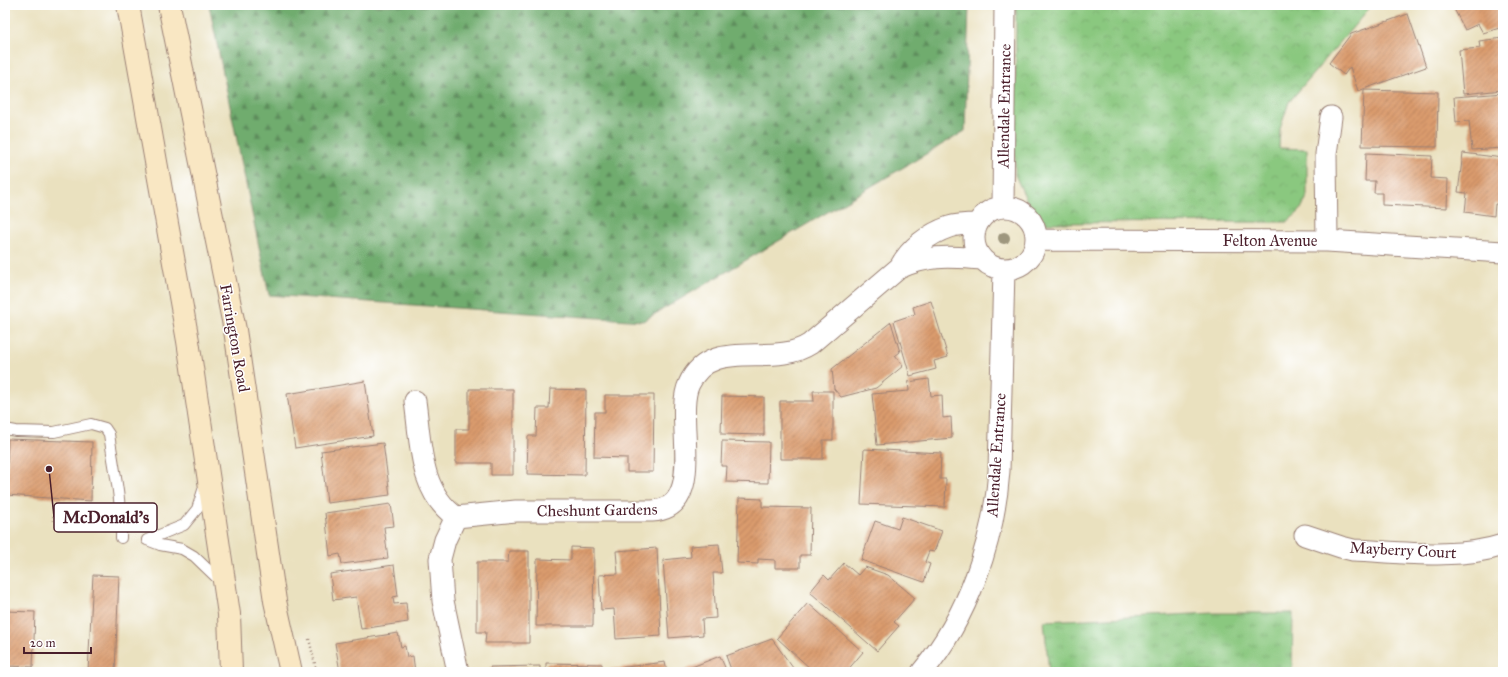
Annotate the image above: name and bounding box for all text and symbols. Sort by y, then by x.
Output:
street label: Allendale Entrance [993,43,1015,169]
street label: Felton Avenue [1222,231,1318,250]
street label: Farrington Road [215,282,254,394]
street label: Allendale Entrance [982,392,1010,519]
street label: Cheshunt Gardens [536,499,658,521]
callout: McDonald's [54,503,157,532]
text: McDonald's [63,507,149,528]
street label: Mayberry Court [1349,538,1457,562]
scale bar [24,629,91,655]
text: 20 m [30,636,56,650]

